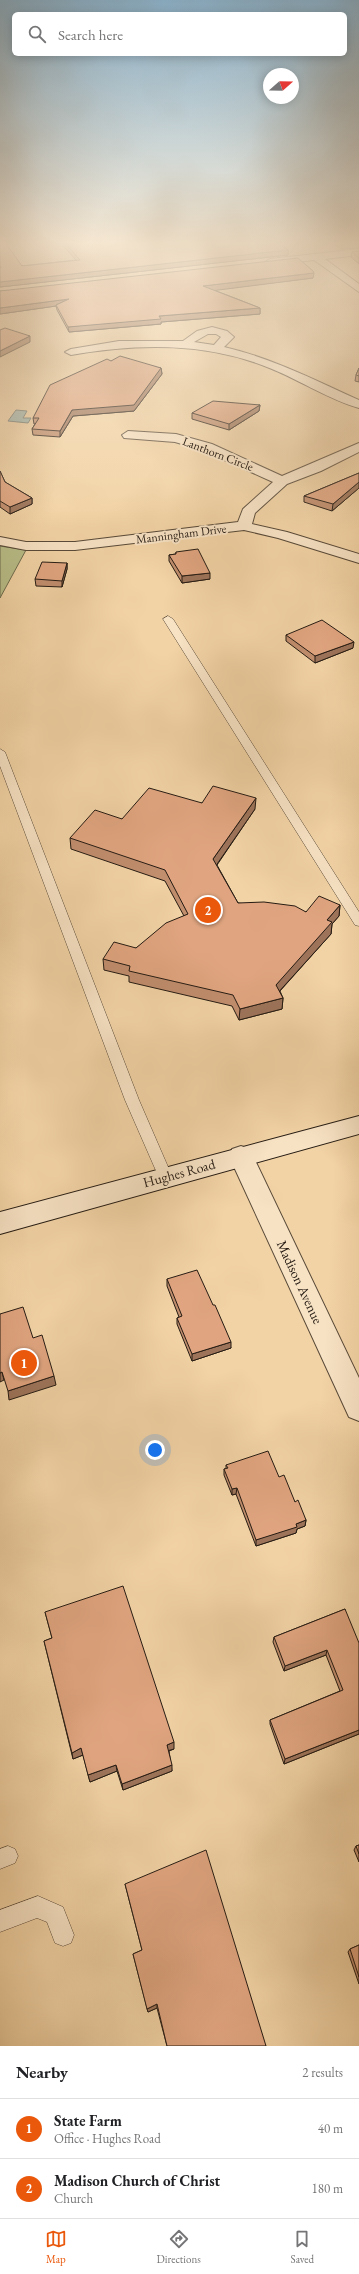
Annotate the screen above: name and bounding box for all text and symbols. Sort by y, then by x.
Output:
search box [12,12,347,56]
icon: search [26,23,48,45]
text: Search here [58,25,123,44]
north arrow [263,68,299,104]
street label: Lanthorn Circle [180,433,256,475]
street label: Manningham Drive [135,520,227,547]
pin: 2 [195,895,221,925]
street label: Hughes Road [141,1154,218,1191]
street label: Madison Avenue [273,1237,327,1327]
pin: 1 [11,1348,37,1378]
your location [145,1440,165,1460]
text: Nearby [16,2061,68,2083]
text: 2 results [302,2064,343,2081]
text: State Farm [54,2111,122,2130]
text: 1 [26,2120,32,2137]
text: 40 m [318,2120,343,2137]
text: Office · Hughes Road [54,2130,161,2147]
text: Madison Church of Christ [54,2171,220,2190]
text: 2 [26,2180,32,2197]
text: 180 m [312,2180,343,2197]
text: Church [54,2190,93,2207]
tab: Map [45,2228,67,2266]
tab: Directions [157,2228,201,2266]
tab: Saved [291,2228,314,2266]

